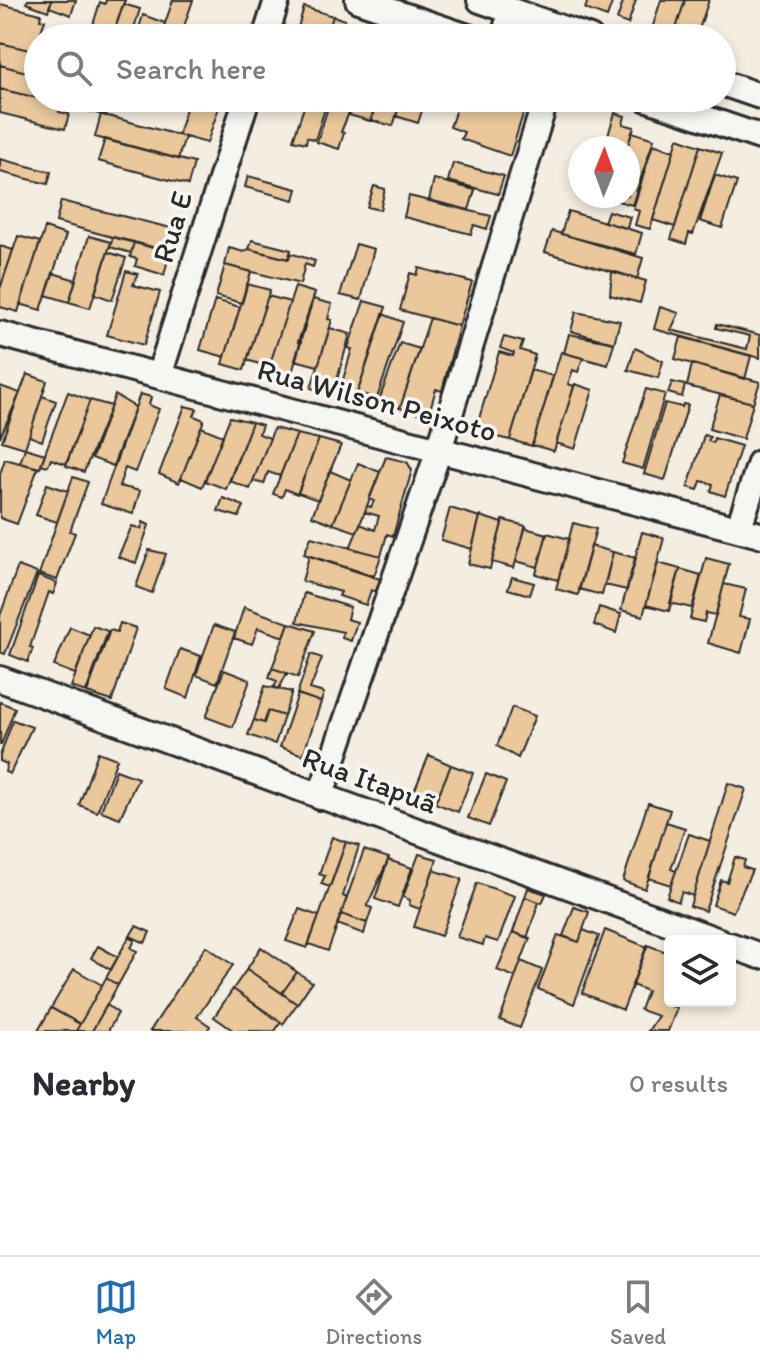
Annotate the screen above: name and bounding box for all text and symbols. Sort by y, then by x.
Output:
search box [24,24,736,112]
icon: search [52,46,96,90]
text: Search here [116,50,266,87]
north arrow [568,136,640,208]
street label: Rua E [144,187,200,267]
street label: Rua Wilson Peixoto [253,350,501,450]
street label: Rua Itapuã [297,738,443,822]
map controls [664,935,736,1007]
button: layers [664,935,736,1007]
text: Nearby [32,1063,135,1104]
text: 0 results [629,1067,728,1099]
tab: Map [94,1275,138,1350]
tab: Directions [326,1275,422,1350]
tab: Saved [610,1275,666,1350]

